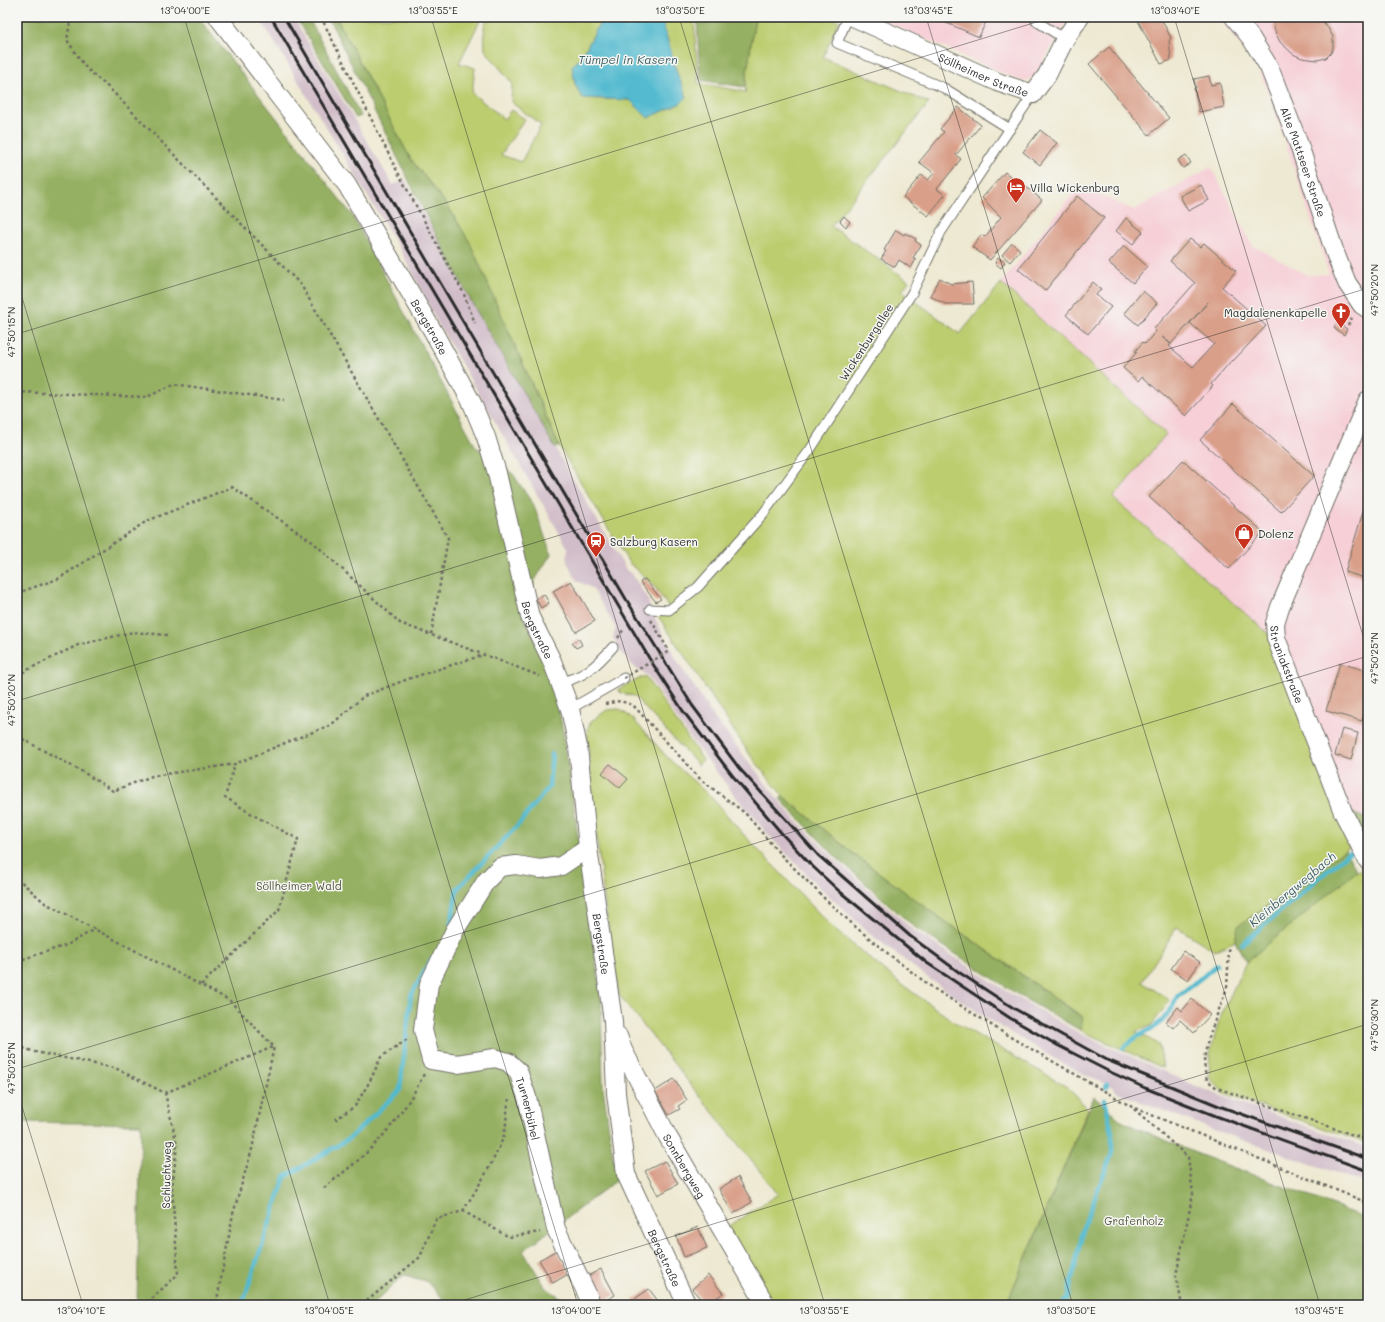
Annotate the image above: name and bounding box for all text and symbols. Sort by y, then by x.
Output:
text: 13°04'00"E [160,3,210,17]
text: 13°03'55"E [408,3,458,17]
text: 13°03'50"E [655,3,705,17]
text: 13°03'45"E [903,3,953,17]
text: 13°03'40"E [1150,3,1200,17]
street label: Söllheimer Straße [936,49,1031,100]
water label: Tümpel in Kasern [578,51,678,67]
street label: Alte Mattseer Straße [1277,104,1330,219]
hotel icon: Villa Wickenburg [1005,176,1027,204]
place label: Villa Wickenburg [1030,180,1120,195]
text: 47°50'20"N [1367,264,1381,316]
street label: Bergstraße [408,296,452,357]
street label: Wickenburgallee [835,300,897,383]
church icon: Magdalenenkapelle [1330,301,1352,329]
place label: Magdalenenkapelle [1224,305,1327,320]
text: 47°50'15"N [4,307,18,357]
shop icon: Dolenz [1233,522,1255,550]
place label: Dolenz [1258,526,1294,541]
station icon: Salzburg Kasern [585,530,607,558]
place label: Salzburg Kasern [610,534,698,549]
street label: Bergstraße [519,599,557,661]
street label: Straniakstraße [1268,625,1308,706]
text: 47°50'25"N [1367,632,1381,684]
text: 47°50'20"N [4,674,18,726]
water label: Kleinbergwegbach [1245,848,1339,930]
park label: Söllheimer Wald [256,878,342,893]
street label: Bergstraße [590,912,614,976]
text: 47°50'30"N [1367,999,1381,1051]
text: 47°50'25"N [4,1042,18,1094]
street label: Turnerbühel [513,1075,544,1141]
street label: Sonnbergweg [660,1131,709,1201]
street label: Schluchtweg [158,1141,174,1209]
park label: Grafenholz [1104,1213,1164,1228]
street label: Bergstraße [645,1227,685,1289]
text: 13°04'10"E [57,1303,105,1317]
text: 13°04'05"E [304,1303,354,1317]
text: 13°04'00"E [551,1303,601,1317]
text: 13°03'55"E [799,1303,849,1317]
text: 13°03'50"E [1046,1303,1096,1317]
text: 13°03'45"E [1294,1303,1344,1317]

